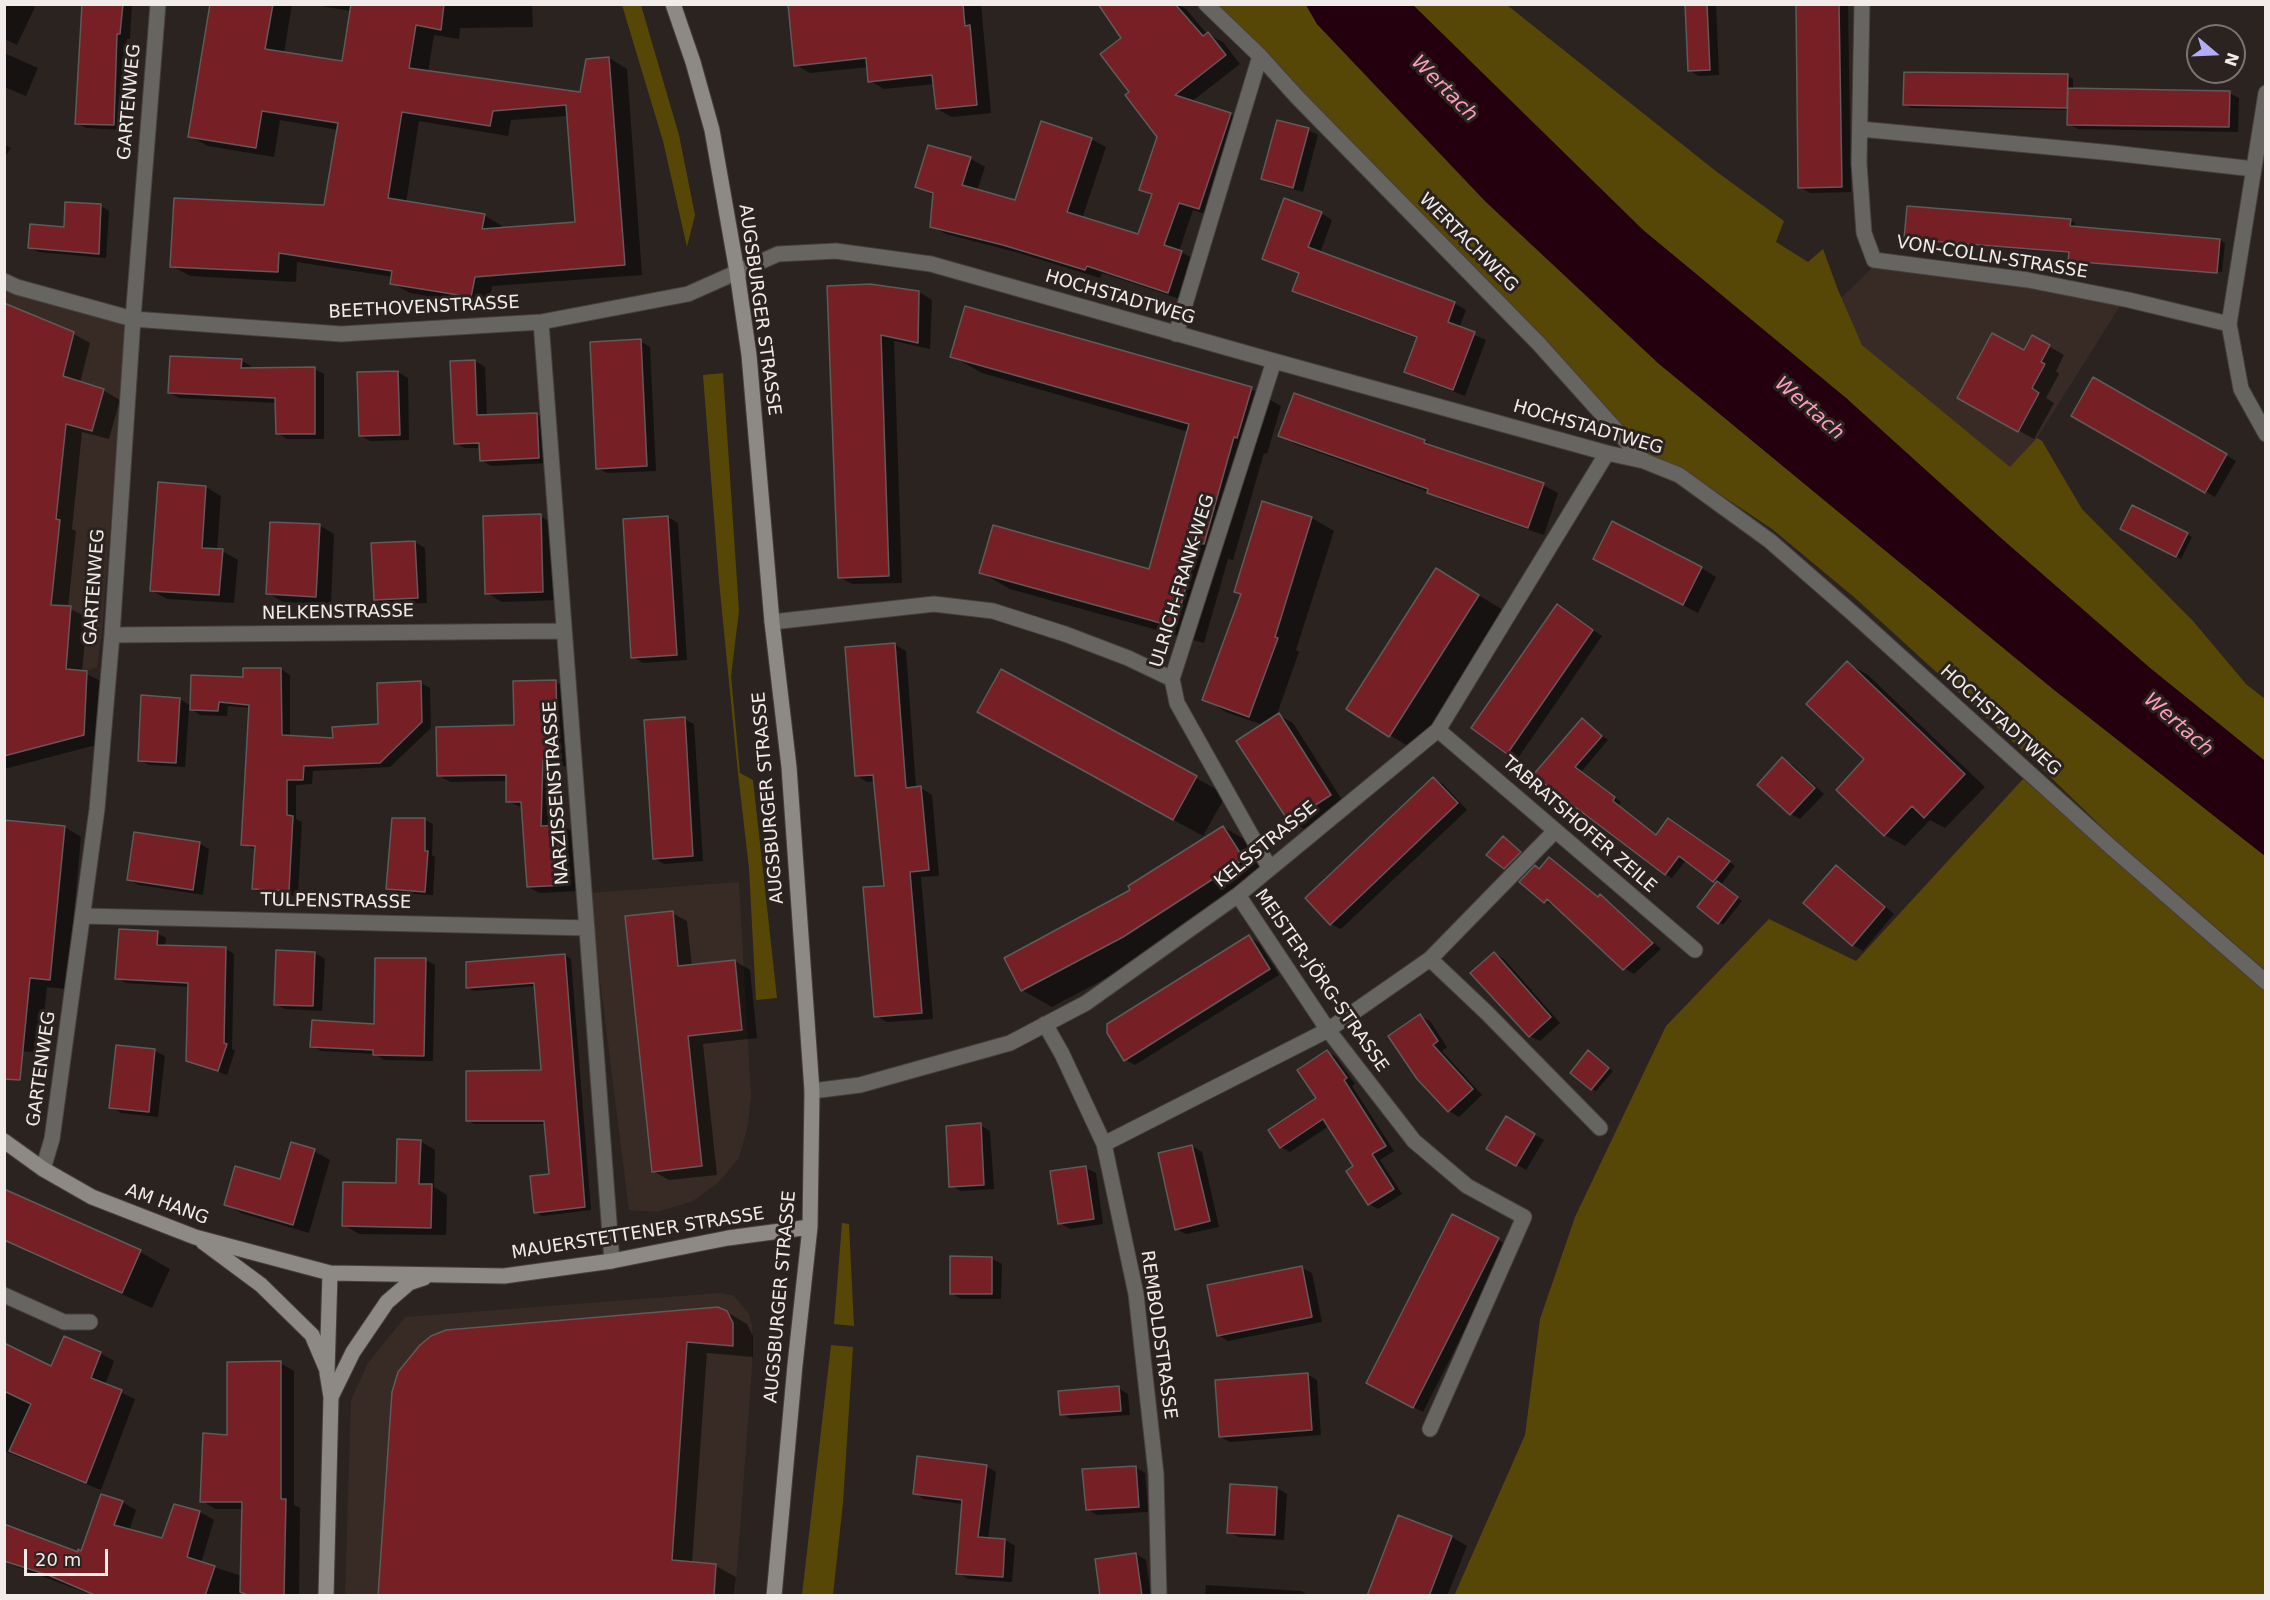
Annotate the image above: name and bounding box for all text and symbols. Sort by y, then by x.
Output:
north arrow [2186,24,2246,84]
street label: GARTENWEG [114,43,146,161]
text: N [2220,50,2243,69]
water label: Wertach [1406,51,1482,127]
street label: WERTACHWEG [1414,189,1522,297]
street label: AUGSBURGER STRASSE [733,203,785,417]
street label: VON-COLLN-STRASSE [1895,232,2089,284]
street label: HOCHSTADTWEG [1042,266,1198,330]
street label: BEETHOVENSTRASSE [328,292,520,324]
water label: Wertach [1769,372,1849,446]
street label: HOCHSTADTWEG [1510,396,1666,460]
street label: ULRICH-FRANK-WEG [1146,492,1220,670]
street label: GARTENWEG [80,528,110,646]
street label: NELKENSTRASSE [262,601,414,625]
street label: HOCHSTADTWEG [1935,661,2065,781]
water label: Wertach [2138,688,2218,762]
street label: AUGSBURGER STRASSE [749,691,789,905]
street label: NARZISSENSTRASSE [540,700,574,886]
street label: TABRATSHOFER ZEILE [1497,752,1661,898]
street label: KELSSTRASSE [1210,797,1322,893]
street label: MEISTER-JÖRG-STRASSE [1250,885,1392,1077]
street label: TULPENSTRASSE [261,890,411,914]
street label: GARTENWEG [23,1010,61,1128]
street label: AM HANG [123,1180,211,1230]
street label: AUGSBURGER STRASSE [761,1190,801,1404]
street label: MAUERSTETTENER STRASSE [510,1203,766,1265]
street label: REMBOLDSTRASSE [1135,1249,1181,1421]
scale bar [27,1537,111,1575]
text: 20 m [35,1549,81,1570]

